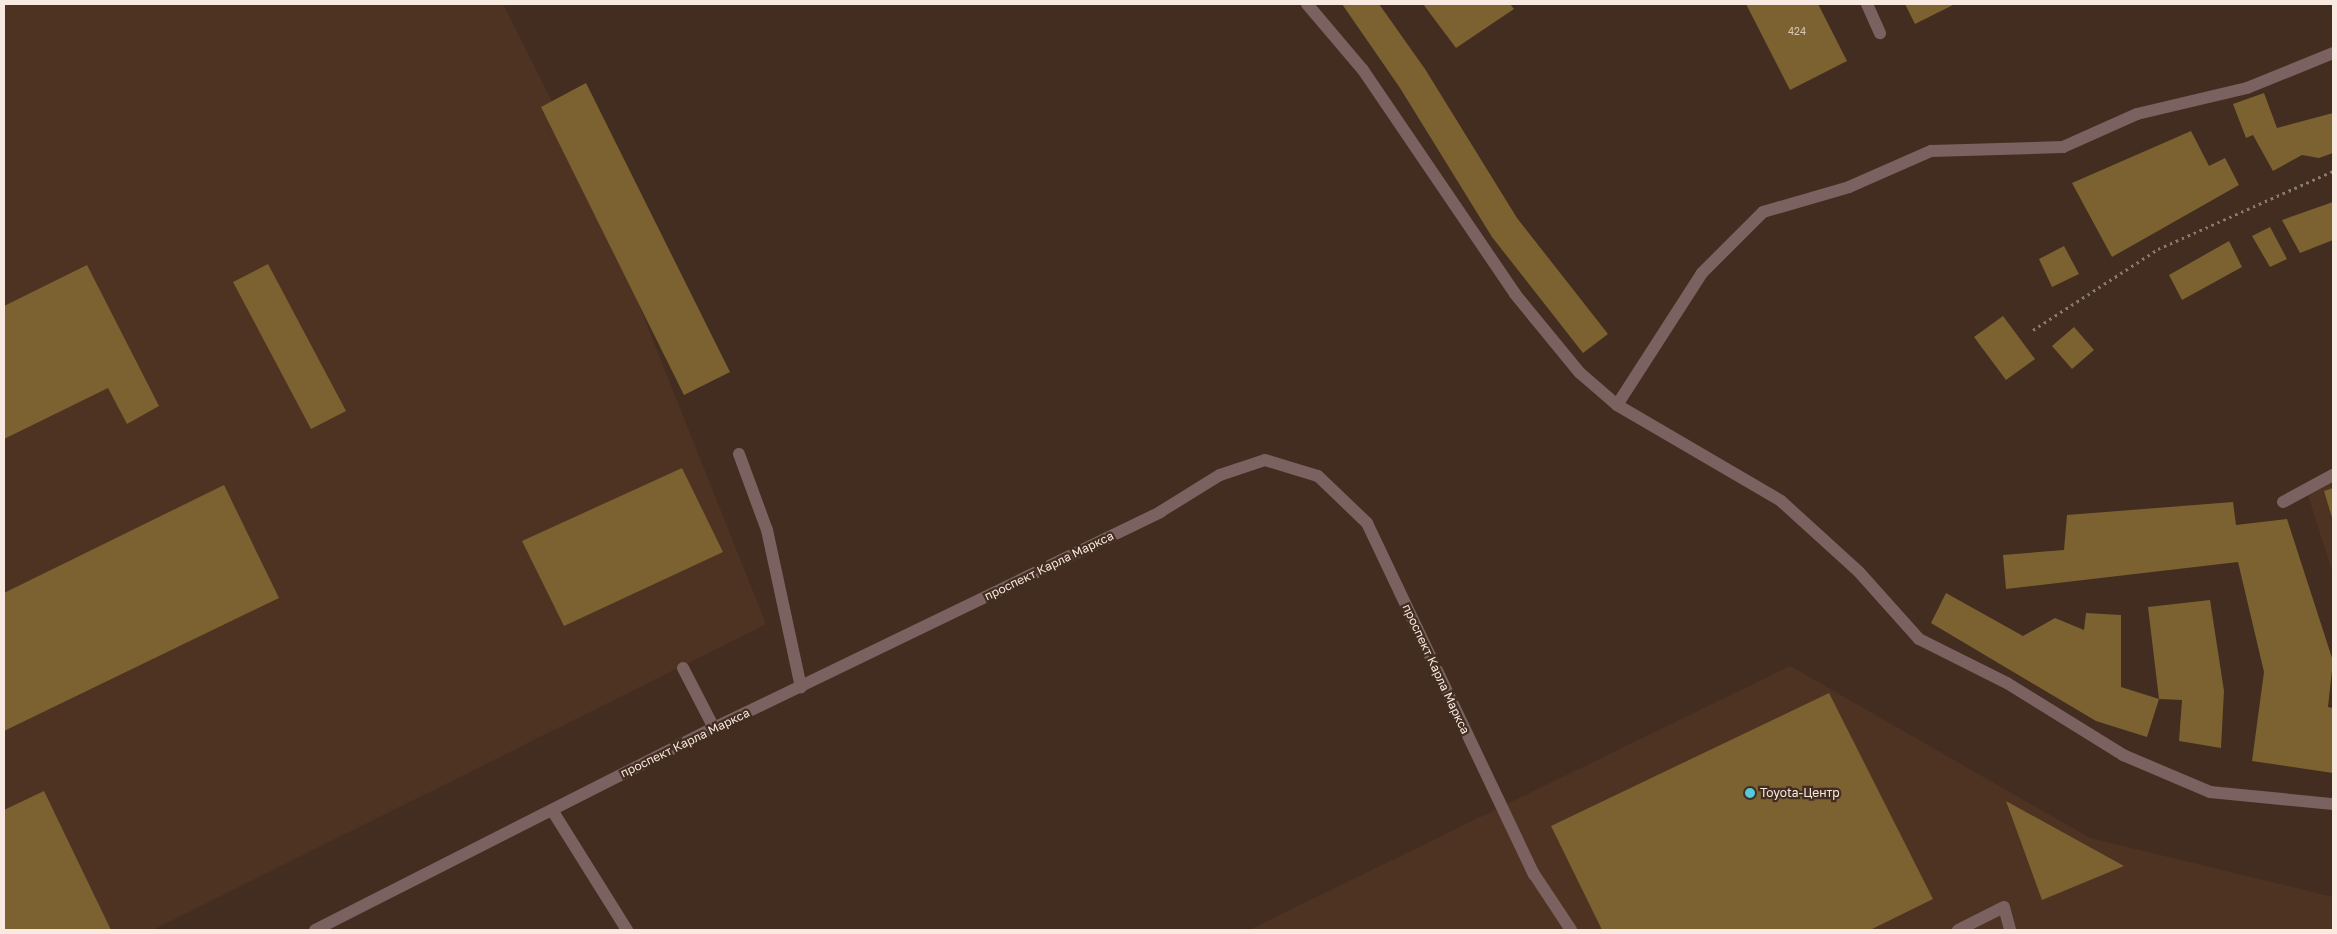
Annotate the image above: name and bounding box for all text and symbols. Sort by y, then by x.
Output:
house number: 424 [1788,26,1806,38]
street label: проспект Карла Маркса [982,528,1116,604]
street label: проспект Карла Маркса [1400,602,1472,736]
street label: проспект Карла Маркса [618,705,752,781]
place label: Toyota-Центр [1760,786,1840,800]
marker: Toyota-Центр [1744,787,1756,799]

